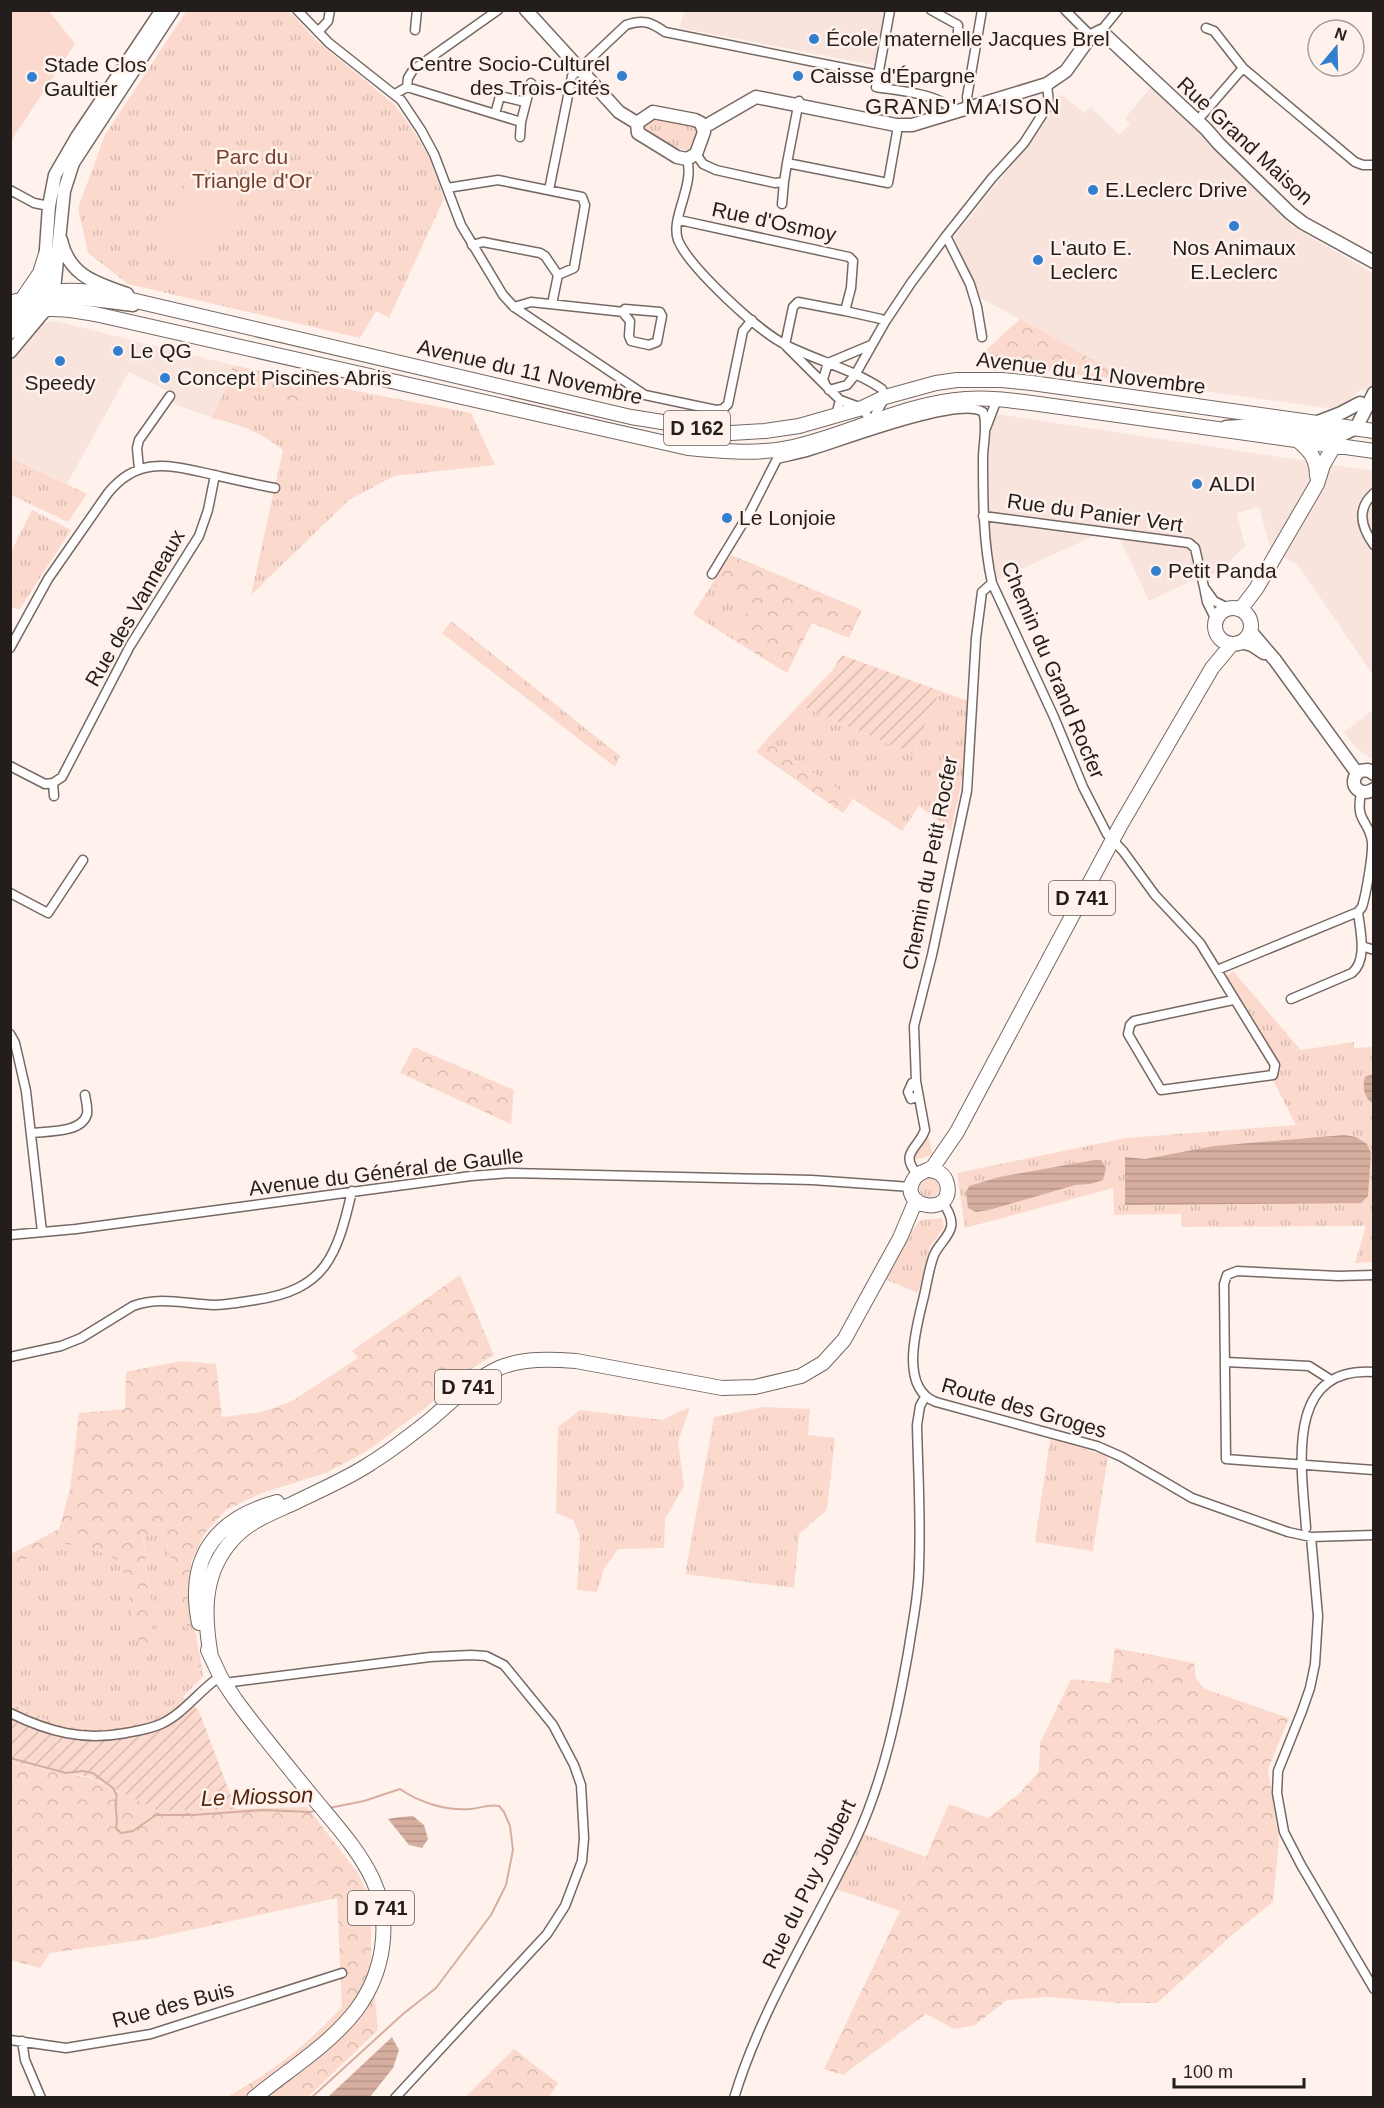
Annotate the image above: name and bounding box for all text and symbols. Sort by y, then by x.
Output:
north arrow [1306,18,1366,78]
text: N [1332,24,1349,44]
place label: École maternelle Jacques Brel [826,27,1110,50]
marker: École maternelle Jacques Brel [807,32,821,46]
place label: Centre Socio-Culturel des Trois-Cités [409,52,610,99]
place label: Stade Clos Gaultier [44,53,147,100]
place label: Caisse d'Épargne [810,64,975,87]
marker: Centre Socio-Culturel des Trois-Cités [615,69,629,83]
marker: Caisse d'Épargne [791,69,805,83]
marker: Stade Clos Gaultier [25,70,39,84]
street label: Rue Grand Maison [1173,72,1318,209]
district label: GRAND' MAISON [865,94,1061,119]
park label: Parc du Triangle d'Or [192,145,312,192]
place label: E.Leclerc Drive [1105,178,1247,201]
marker: E.Leclerc Drive [1086,183,1100,197]
street label: Rue d'Osmoy [710,197,839,246]
marker: Nos Animaux E.Leclerc [1227,219,1241,233]
place label: L'auto E. Leclerc [1050,236,1132,283]
place label: Nos Animaux E.Leclerc [1172,236,1296,283]
marker: L'auto E. Leclerc [1031,253,1045,267]
street label: Avenue du 11 Novembre [415,334,645,409]
place label: Le QG [130,339,192,362]
marker: Le QG [111,344,125,358]
street label: Avenue du 11 Novembre [975,347,1207,398]
marker: Speedy [53,354,67,368]
place label: Concept Piscines Abris [177,366,392,389]
place label: Speedy [24,371,96,394]
marker: Concept Piscines Abris [158,371,172,385]
road number: D 162 [664,411,730,445]
place label: ALDI [1209,472,1256,495]
marker: ALDI [1190,477,1204,491]
street label: Rue du Panier Vert [1006,489,1185,536]
place label: Le Lonjoie [739,506,836,529]
marker: Le Lonjoie [720,511,734,525]
street label: Rue des Vanneaux [80,525,189,690]
street label: Chemin du Grand Rocfer [997,558,1110,782]
place label: Petit Panda [1168,559,1277,582]
marker: Petit Panda [1149,564,1163,578]
street label: Chemin du Petit Rocfer [898,754,962,972]
road number: D 741 [1049,881,1115,915]
street label: Avenue du Général de Gaulle [247,1143,524,1200]
road number: D 741 [435,1370,501,1404]
street label: Route des Groges [939,1373,1109,1442]
water label: Le Miosson [200,1782,314,1811]
street label: Rue du Puy Joubert [758,1795,860,1972]
road number: D 741 [348,1891,414,1925]
street label: Rue des Buis [110,1977,236,2032]
scale bar [1174,2051,1304,2089]
text: 100 m [1183,2062,1233,2082]

